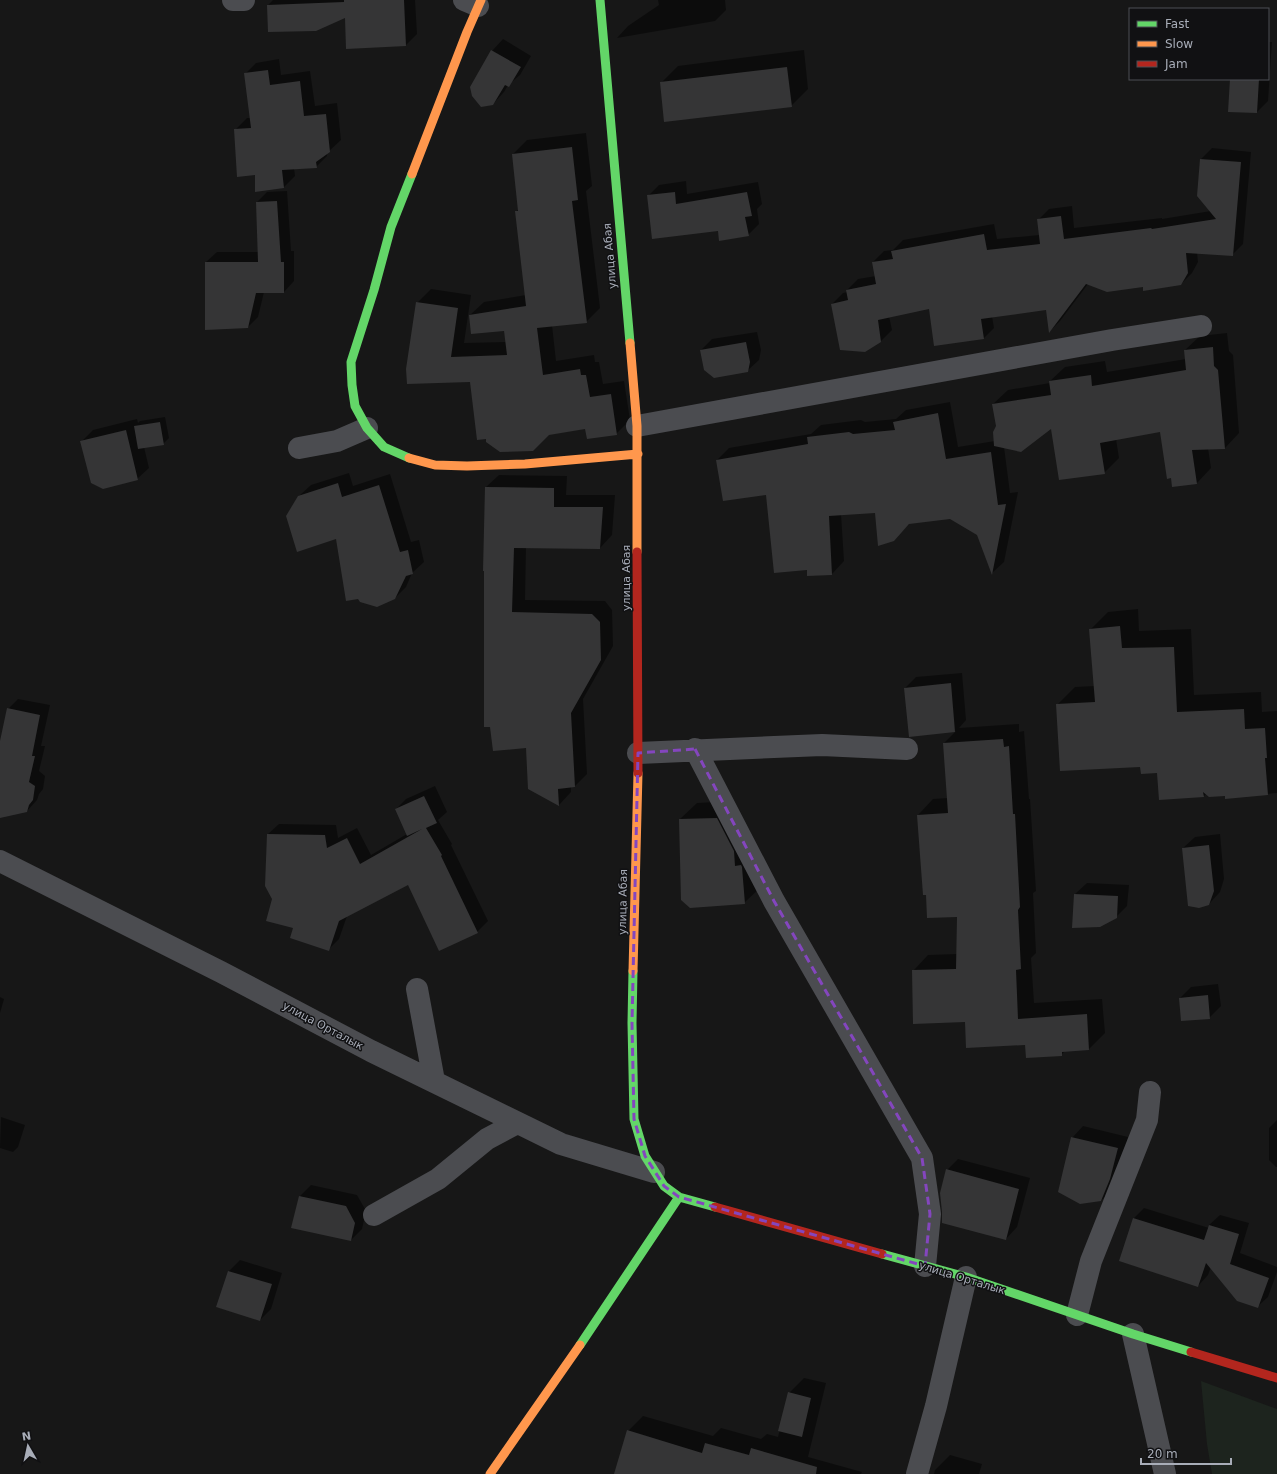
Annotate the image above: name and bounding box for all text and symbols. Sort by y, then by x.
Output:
legend [1129,8,1269,80]
text: Fast [1165,17,1189,31]
text: Slow [1165,37,1193,51]
text: Jam [1164,57,1188,71]
street label: улица Абая [601,223,619,289]
street label: улица Абая [620,545,633,611]
street label: улица Абая [616,869,630,935]
street label: улица Орталык [280,999,366,1053]
street label: улица Орталык [917,1259,1007,1297]
north arrow [8,1426,48,1466]
text: N [21,1429,32,1444]
scale bar [1141,1440,1231,1466]
text: 20 m [1147,1447,1178,1461]

